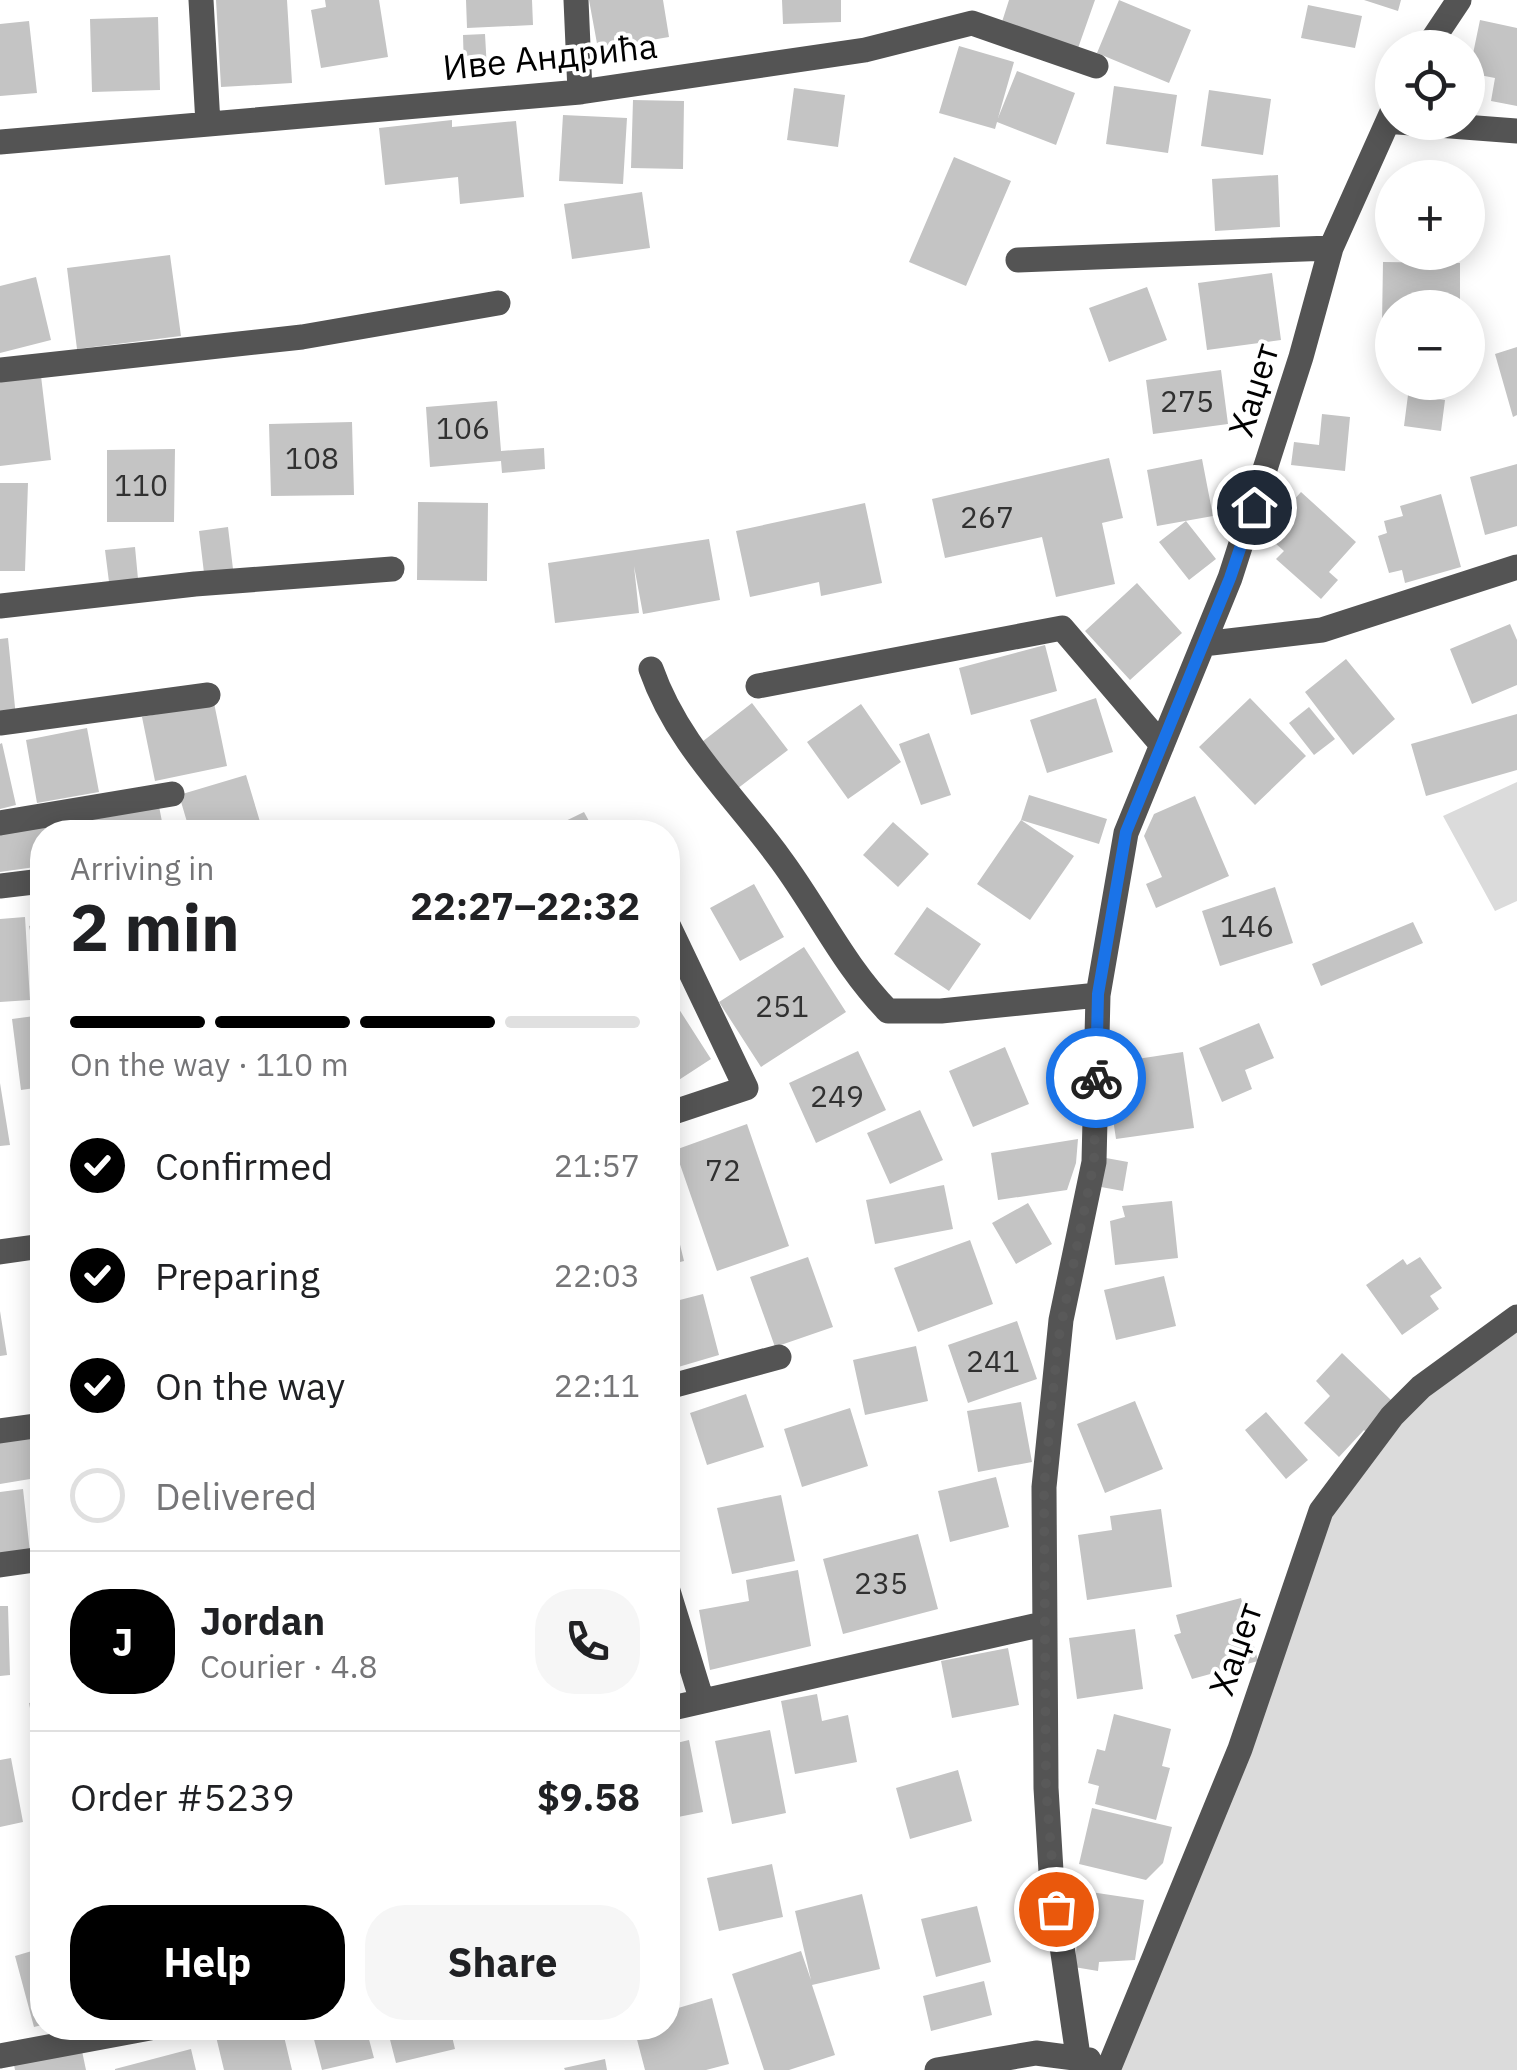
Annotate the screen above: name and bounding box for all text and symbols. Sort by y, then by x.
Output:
street label: Иве Андрића [441,22,659,90]
map controls [1375,30,1485,400]
button: locate [1375,30,1485,140]
button: + [1375,160,1485,270]
button: − [1375,290,1485,400]
street label: Хаџет [1217,337,1289,442]
house number: 275 [1160,381,1214,420]
house number: 106 [436,408,490,447]
house number: 108 [285,438,339,477]
house number: 110 [114,465,168,504]
pin [1212,465,1297,550]
icon: home [1227,480,1282,535]
house number: 267 [960,497,1014,536]
text: Arriving in [70,847,215,889]
text: 22:27–22:32 [410,881,640,930]
text: 2 min [70,884,240,969]
house number: 146 [1220,906,1274,945]
house number: 251 [755,986,809,1025]
courier [1046,1028,1146,1128]
text: On the way · 110 m [70,1043,349,1085]
icon: bike [1069,1051,1124,1106]
house number: 249 [810,1076,864,1115]
icon: check [70,1138,125,1193]
text: Confirmed [155,1141,333,1190]
text: 21:57 [554,1144,640,1186]
house number: 72 [705,1150,741,1189]
icon: check [70,1248,125,1303]
text: Preparing [155,1251,320,1300]
text: 22:03 [554,1254,640,1296]
house number: 241 [966,1341,1020,1380]
icon: check [70,1358,125,1413]
text: On the way [155,1361,345,1410]
text: 22:11 [554,1364,640,1406]
text: Delivered [155,1471,317,1520]
house number: 235 [854,1563,908,1602]
button: phone [535,1589,640,1694]
text: Jordan [200,1596,325,1645]
street label: Хаџет [1198,1596,1272,1701]
text: J [112,1617,133,1666]
text: Courier · 4.8 [200,1645,378,1687]
text: Order #5239 [70,1772,295,1821]
text: $9.58 [537,1772,640,1821]
pin [1014,1867,1099,1952]
icon: bag [1029,1882,1084,1937]
button: Help [70,1905,345,2020]
button: Share [365,1905,640,2020]

